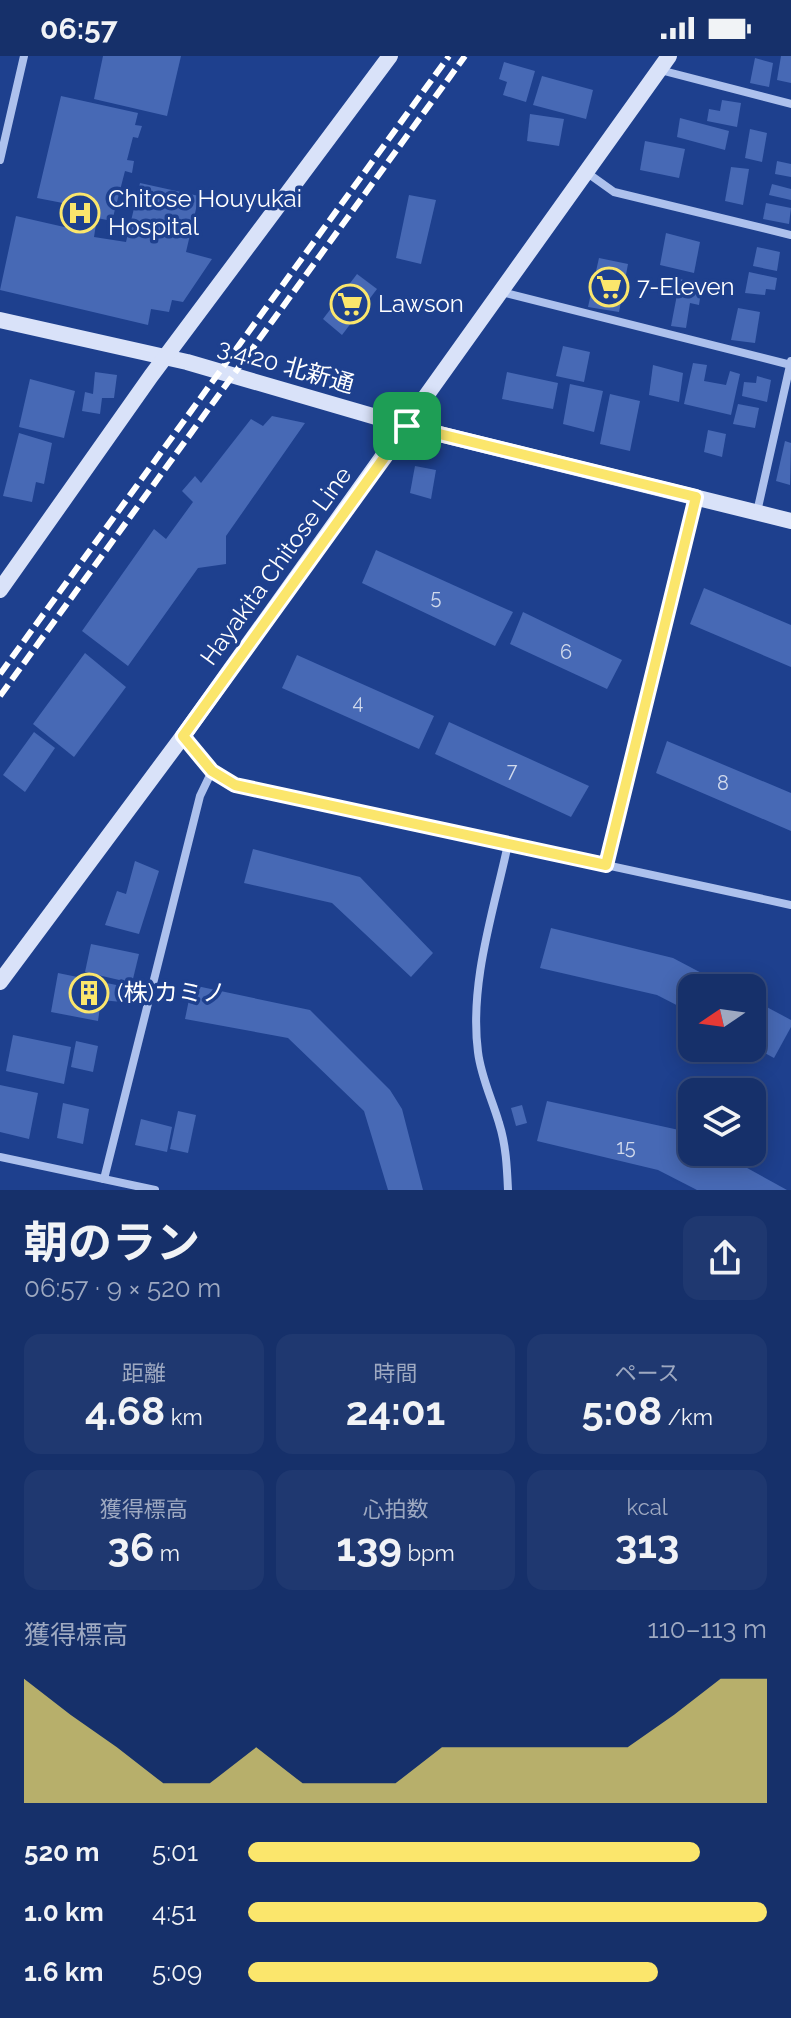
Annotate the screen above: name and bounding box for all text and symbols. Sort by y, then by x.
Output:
text: 06:57 [40,11,118,46]
place label: Chitose Houyukai Hospital [108,184,302,241]
hospital icon: Chitose Houyukai Hospital [59,192,101,234]
supermarket icon: 7-Eleven [588,266,630,308]
place label: 7-Eleven [637,272,735,301]
supermarket icon: Lawson [329,283,371,325]
place label: Lawson [378,289,464,318]
street label: 3.4.20 北新通 [215,332,358,399]
pin [373,392,441,460]
icon: arrive [385,404,429,448]
street label: Hayakita Chitose Line [194,461,357,671]
house number: 5 [431,585,442,609]
house number: 6 [560,640,572,664]
house number: 4 [353,690,364,714]
house number: 7 [507,758,518,782]
house number: 8 [717,771,729,795]
building icon: (株)カミノ [68,972,110,1014]
north arrow [678,974,766,1062]
map controls [678,974,766,1166]
place label: (株)カミノ [117,978,226,1007]
button: layers [678,1078,766,1166]
house number: 15 [616,1135,636,1159]
button: share [683,1216,767,1300]
text: 朝のラン [24,1217,200,1268]
text: 06:57 · 9 × 520 m [24,1273,221,1303]
text: 距離 [122,1360,166,1386]
text: 時間 [373,1360,418,1386]
text: ペース [615,1360,680,1386]
text: 4.68 [85,1387,165,1434]
text: 24:01 [346,1387,445,1434]
text: 5:08 [581,1387,662,1434]
text: km [165,1404,203,1430]
text: /km [662,1404,713,1430]
text: kcal [627,1494,668,1520]
text: 獲得標高 [100,1496,188,1522]
text: 心拍数 [362,1496,429,1522]
text: 313 [615,1520,679,1567]
text: 36 [108,1523,154,1570]
text: 139 [336,1523,402,1570]
text: m [154,1540,180,1566]
text: bpm [402,1540,455,1566]
text: 110–113 m [648,1614,767,1644]
text: 獲得標高 [24,1620,128,1650]
text: 520 m [24,1837,99,1867]
text: 5:01 [152,1837,198,1867]
text: 1.0 km [24,1897,104,1927]
text: 4:51 [152,1897,196,1927]
text: 1.6 km [24,1957,103,1987]
text: 5:09 [152,1957,202,1987]

